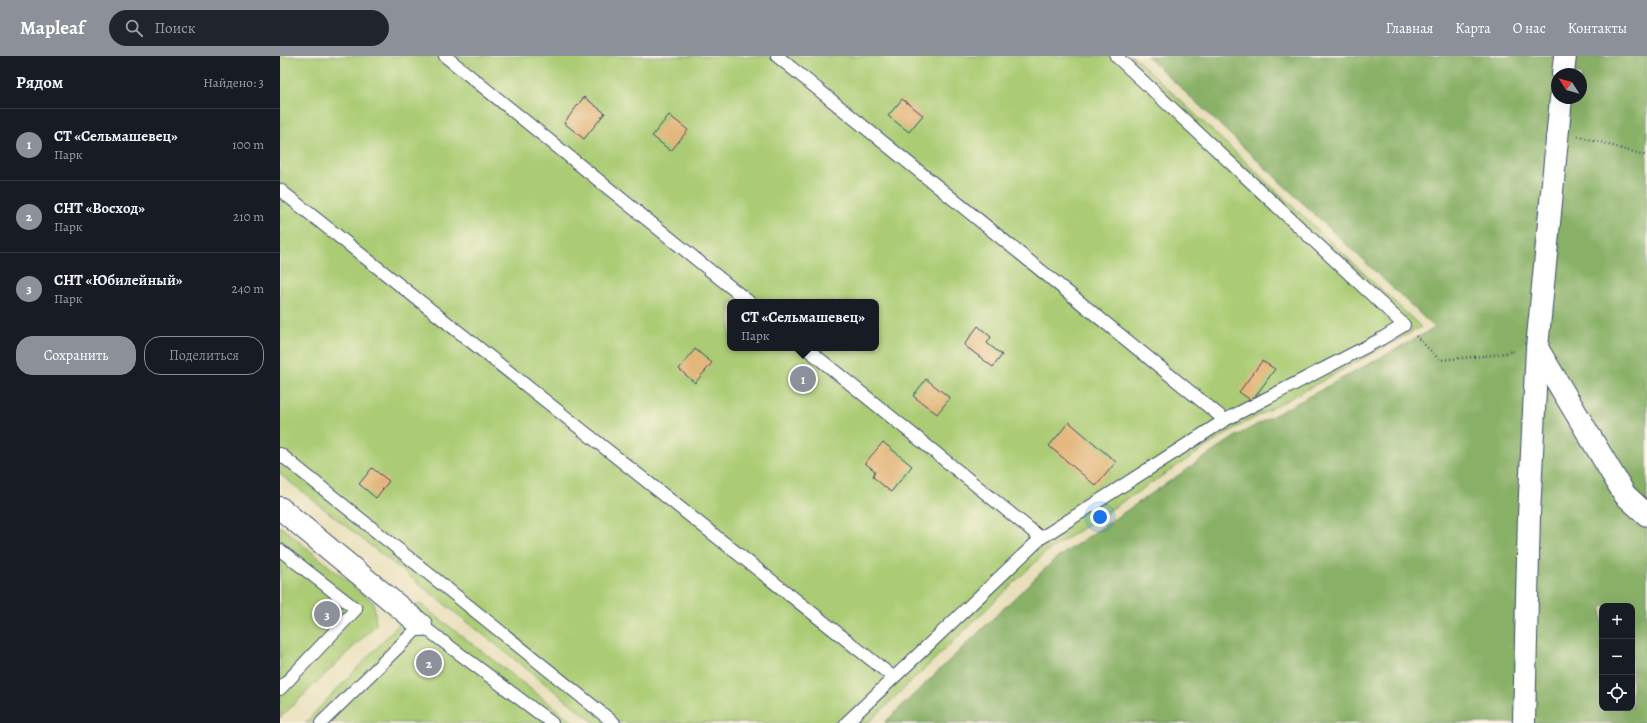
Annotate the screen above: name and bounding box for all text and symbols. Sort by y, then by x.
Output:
search box [109,10,389,46]
text: Mapleaf [20,15,85,41]
icon: search [123,17,145,39]
text: Поиск [155,18,196,38]
text: Главная [1386,19,1433,38]
text: Карта [1455,19,1491,38]
text: О нас [1513,19,1546,38]
text: Контакты [1568,19,1627,38]
north arrow [1551,68,1587,104]
text: Рядом [16,71,63,94]
text: Найдено: 3 [203,74,264,91]
text: СТ «Сельмашевец» [54,126,178,146]
text: 1 [27,136,31,153]
text: 100 m [232,136,264,153]
text: Парк [54,146,83,163]
text: СНТ «Восход» [54,198,145,218]
text: 2 [26,208,32,225]
text: 210 m [233,208,264,225]
text: Парк [54,218,83,235]
text: СНТ «Юбилейный» [54,270,183,290]
text: 3 [26,280,32,297]
text: 240 m [232,280,264,297]
text: Парк [54,290,83,307]
popup [727,299,879,351]
text: СТ «Сельмашевец» [741,307,865,327]
text: Парк [741,327,770,344]
button: Сохранить [16,336,136,375]
button: Поделиться [144,336,264,375]
pin: 1 [790,364,816,394]
your location [1090,507,1110,527]
pin: 3 [314,599,340,629]
map controls [1599,603,1635,711]
button: + [1599,603,1635,639]
button: − [1599,639,1635,675]
pin: 2 [416,648,442,678]
button: locate [1599,675,1635,711]

